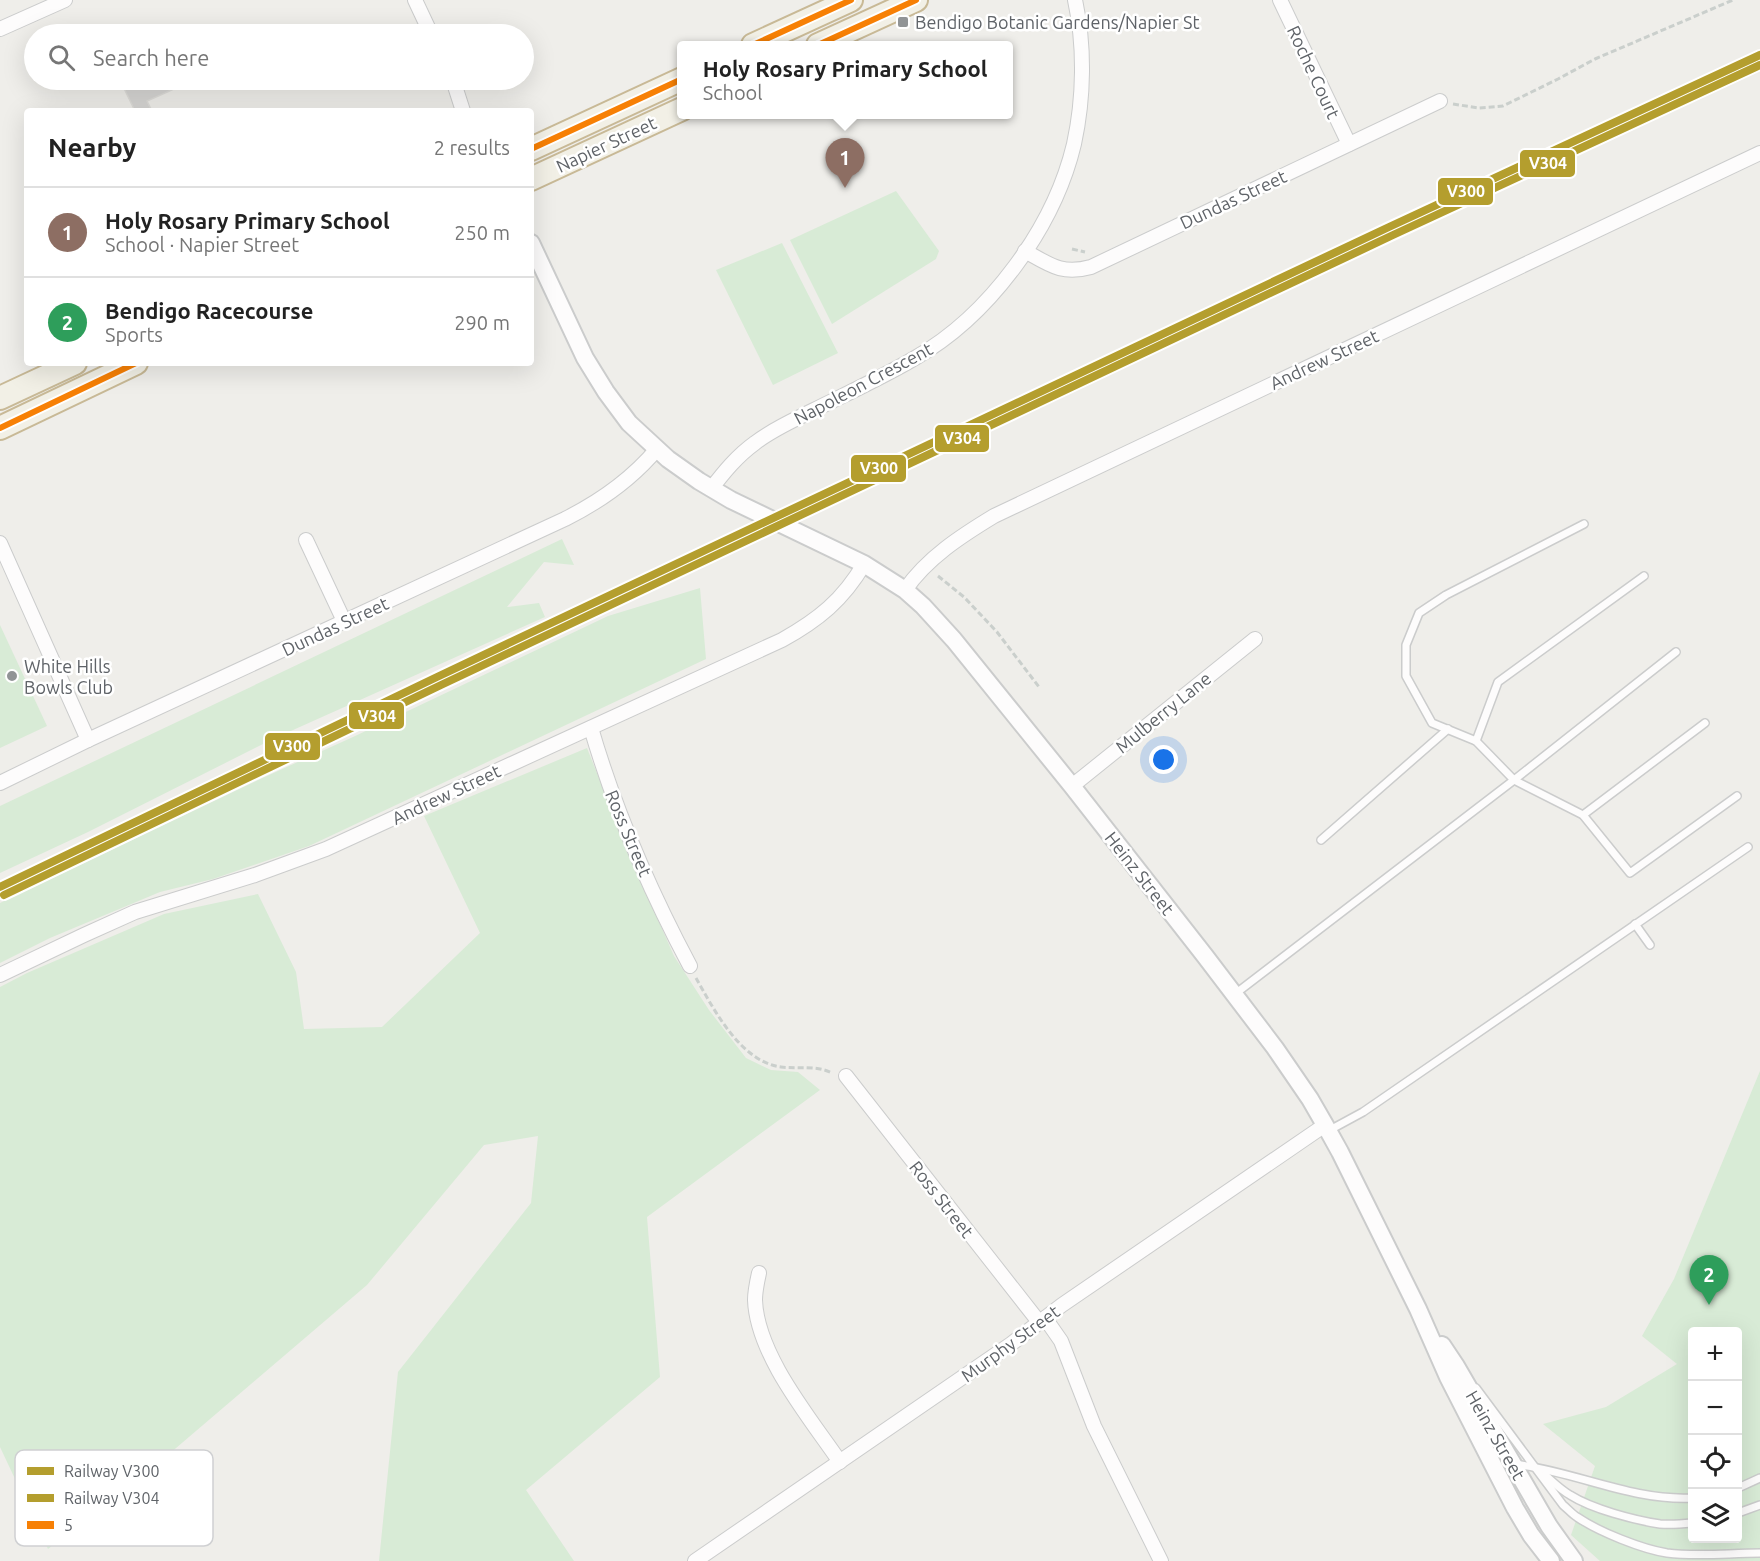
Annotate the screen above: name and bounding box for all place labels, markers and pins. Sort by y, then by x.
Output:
place label: Bendigo Botanic Gardens/Napier St [915,12,1200,32]
marker: Bendigo Botanic Gardens/Napier St [896,15,910,29]
pin: 1 [826,138,864,188]
place label: White Hills Bowls Club [24,656,113,697]
marker: White Hills Bowls Club [5,669,19,683]
pin: 2 [1690,1256,1728,1305]

